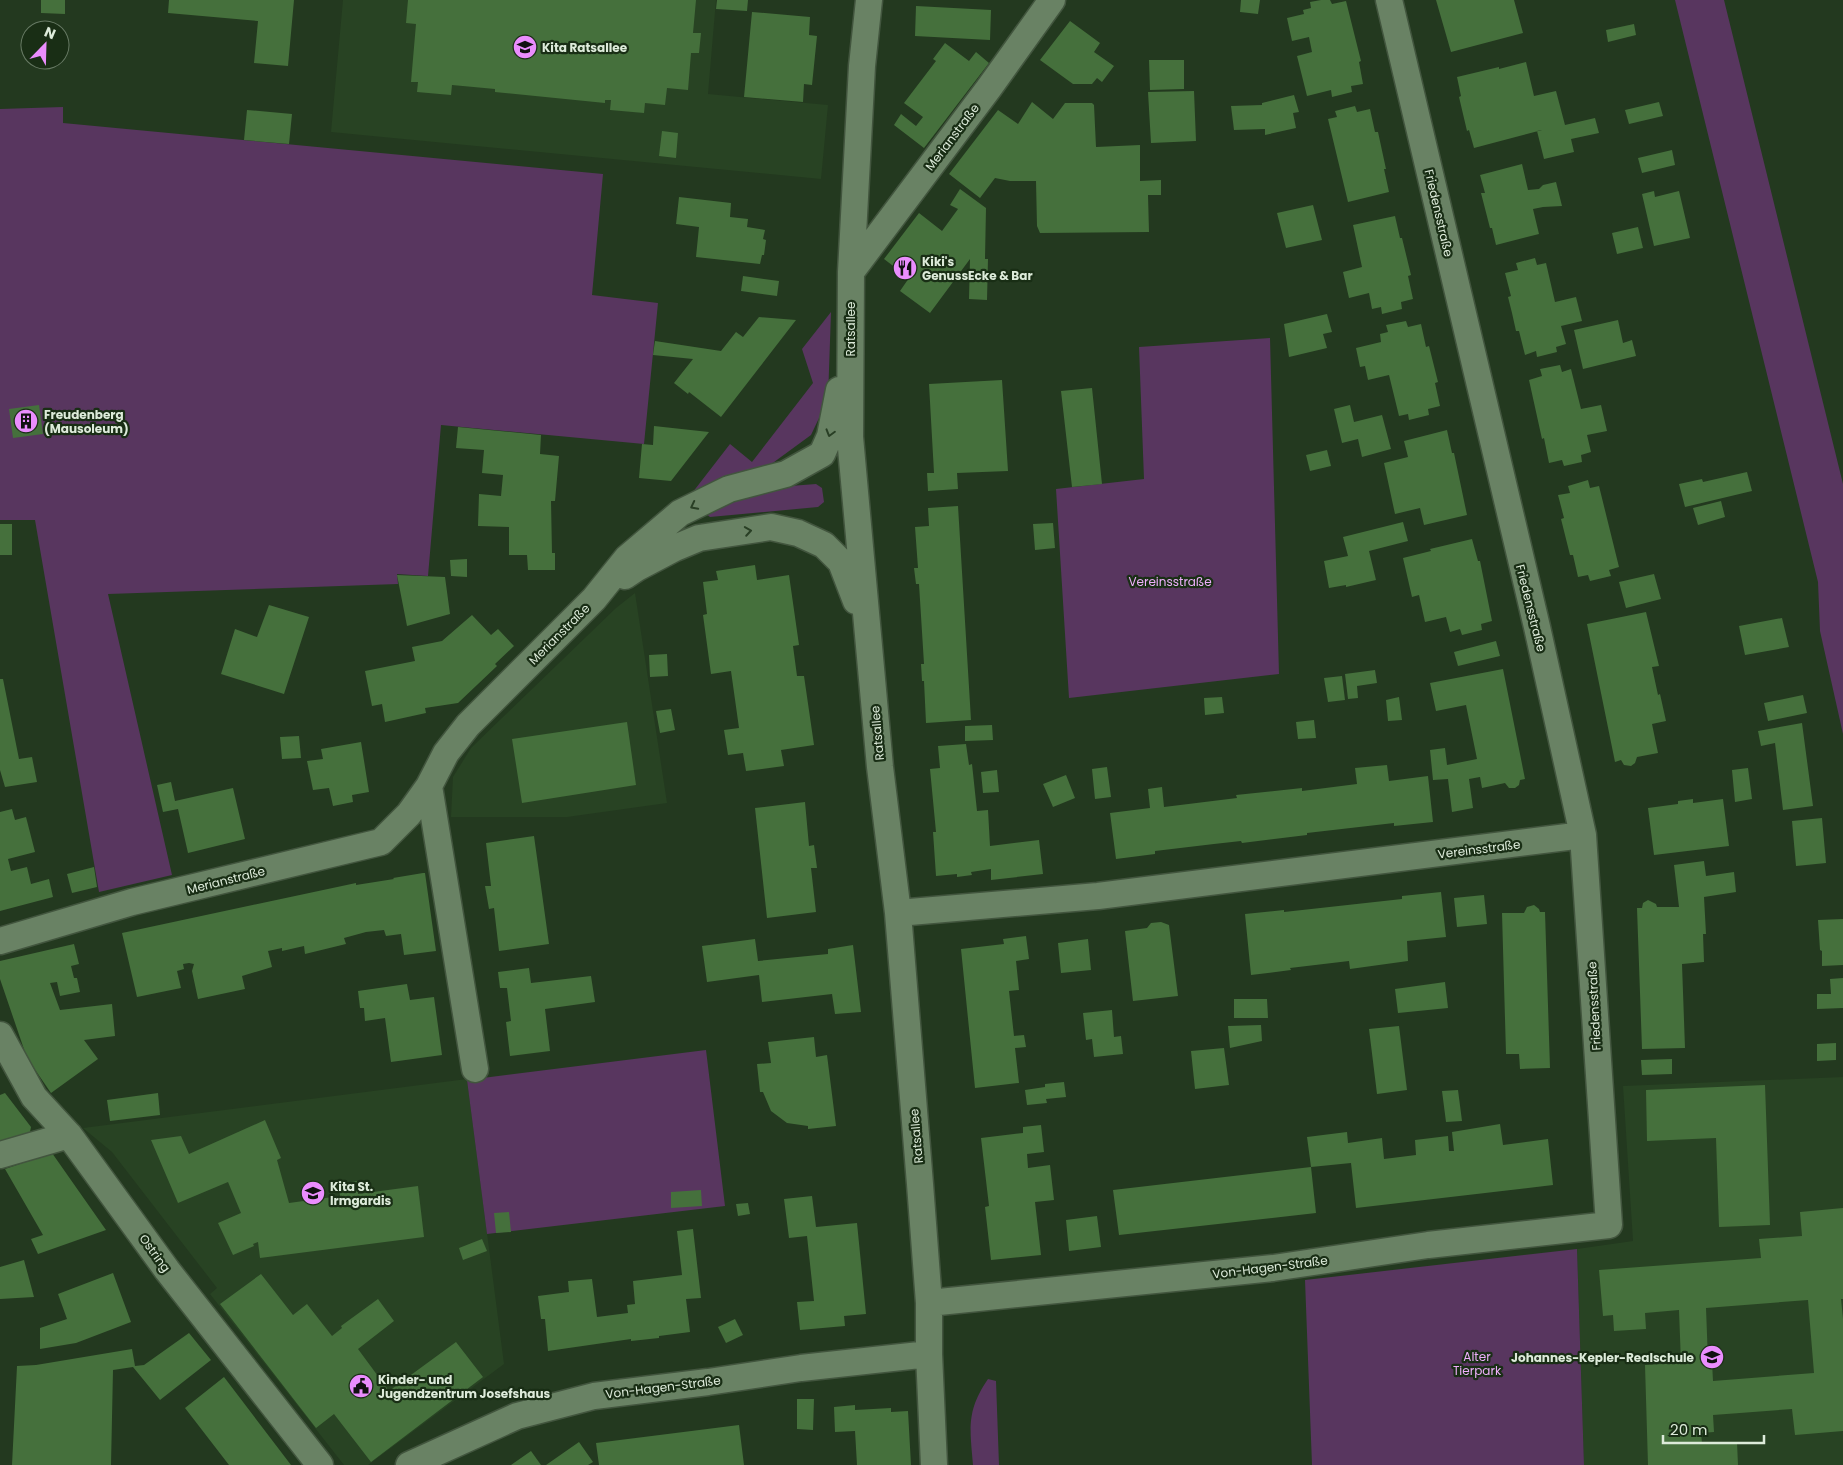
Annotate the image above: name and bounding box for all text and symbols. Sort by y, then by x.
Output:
north arrow [20,20,70,70]
text: N [41,22,59,44]
school or university icon: Kita Ratsallee [512,34,538,60]
place label: Kita Ratsallee [542,39,628,56]
street label: Merianstraße [921,100,983,174]
street label: Friedensstraße [1421,168,1457,258]
place label: Kiki's GenussEcke & Bar [922,253,1033,284]
restaurant icon: Kiki's GenussEcke & Bar [892,255,918,281]
street label: Ratsallee [842,302,859,356]
place label: Freudenberg (Mausoleum) [44,406,129,437]
building icon: Freudenberg (Mausoleum) [13,408,39,434]
one-way arrow [825,428,836,437]
one-way arrow [690,500,699,510]
one-way arrow [744,526,752,536]
street label: Friedensstraße [1512,563,1550,653]
park label: Vereinsstraße [1128,573,1212,590]
street label: Merianstraße [525,600,593,668]
street label: Ratsallee [866,705,888,761]
street label: Vereinsstraße [1437,835,1521,863]
street label: Merianstraße [185,862,267,898]
street label: Friedensstraße [1583,961,1605,1051]
street label: Ratsallee [905,1108,927,1164]
place label: Kita St. Irmgardis [330,1178,392,1209]
school or university icon: Kita St. Irmgardis [300,1180,326,1206]
street label: Ostring [135,1230,175,1276]
street label: Von-Hagen-Straße [1211,1251,1329,1283]
school or university icon: Johannes-Kepler-Realschule [1699,1344,1725,1370]
park label: Alter Tierpark [1453,1348,1502,1379]
place label: Johannes-Kepler-Realschule [1511,1349,1695,1366]
place label: Kinder- und Jugendzentrum Josefshaus [378,1371,551,1402]
street label: Von-Hagen-Straße [604,1371,722,1403]
public building icon: Kinder- und Jugendzentrum Josefshaus [348,1373,374,1399]
scale bar [1663,1412,1764,1444]
text: 20 m [1670,1419,1708,1440]

